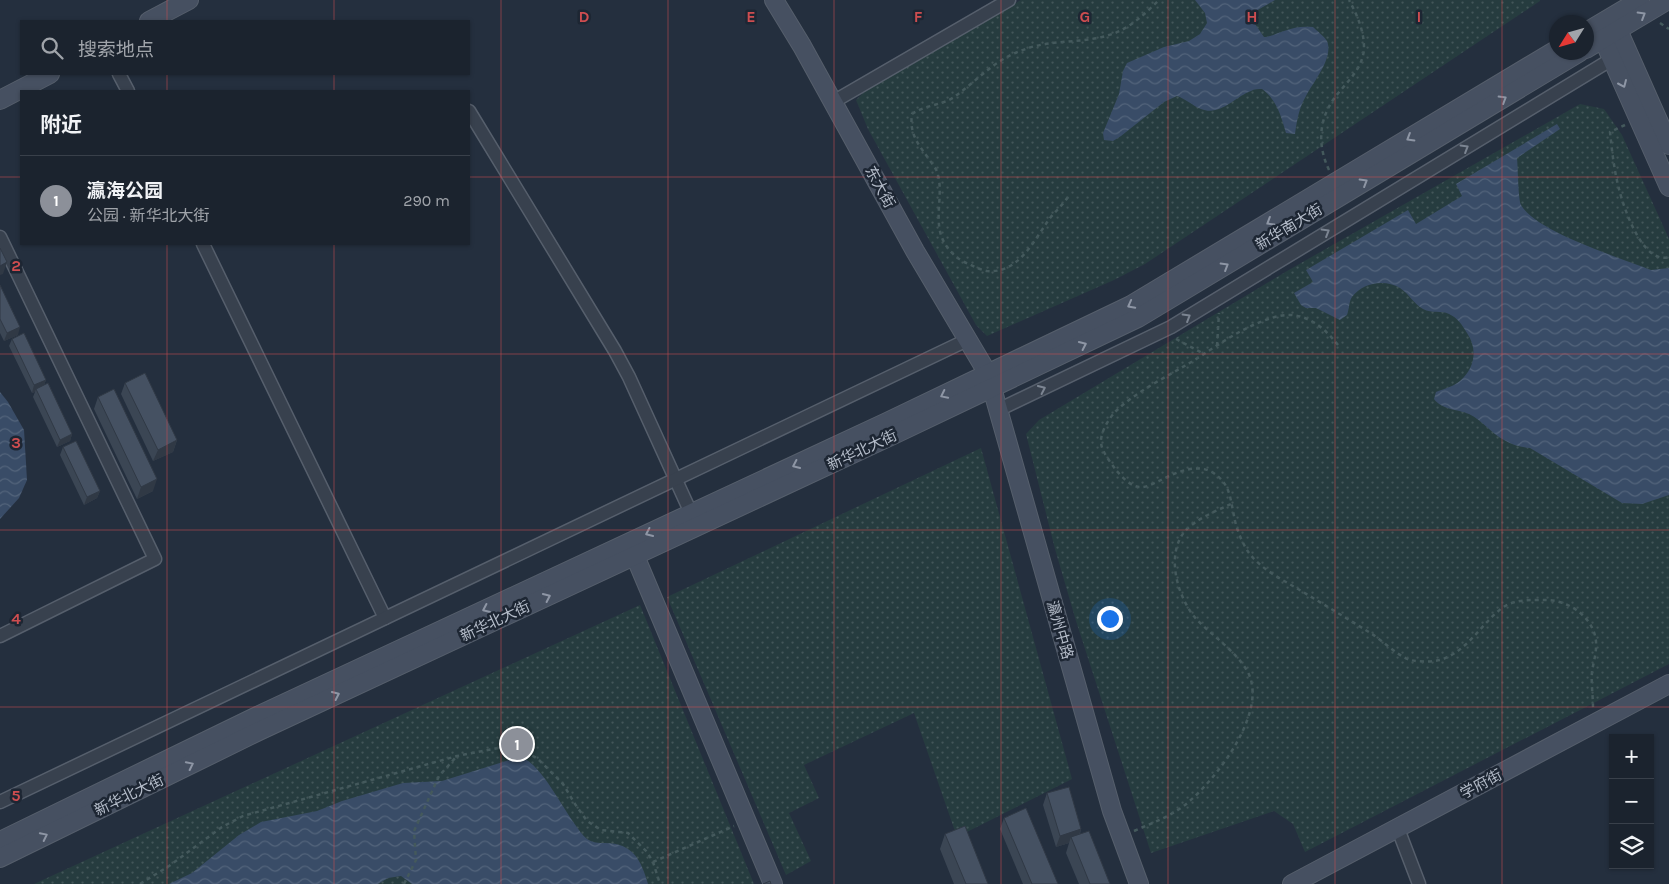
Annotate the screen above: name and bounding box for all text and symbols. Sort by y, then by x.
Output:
text: D [579,7,590,26]
text: E [746,7,756,26]
text: F [914,7,923,26]
text: G [1080,7,1090,26]
text: H [1246,7,1258,26]
text: I [1417,7,1421,26]
one-way arrow [1637,12,1646,22]
north arrow [1549,15,1594,60]
search box [20,20,470,75]
icon: search [38,34,66,62]
text: 搜索地点 [78,39,154,61]
one-way arrow [1616,78,1626,87]
one-way arrow [1498,95,1507,105]
text: 附近 [40,113,82,137]
one-way arrow [1406,131,1415,141]
one-way arrow [1460,145,1469,155]
street label: 东大街 [861,163,899,211]
one-way arrow [1358,179,1367,189]
text: 瀛海公园 [87,180,163,202]
text: 1 [53,191,59,210]
text: 290 m [403,191,450,210]
street label: 新华南大街 [1252,200,1326,254]
text: 公园 · 新华北大街 [87,206,209,225]
one-way arrow [1267,215,1276,225]
one-way arrow [1321,229,1330,239]
text: 2 [11,256,21,275]
one-way arrow [1219,263,1228,273]
one-way arrow [1127,299,1136,309]
one-way arrow [1182,313,1191,323]
one-way arrow [1078,341,1087,351]
one-way arrow [1037,385,1046,395]
one-way arrow [940,389,949,399]
street label: 新华北大街 [824,426,900,474]
text: 3 [11,433,21,452]
one-way arrow [793,458,802,468]
one-way arrow [645,527,654,537]
one-way arrow [542,592,551,603]
street label: 新华北大街 [457,597,533,645]
street label: 瀛州中路 [1043,599,1077,661]
one-way arrow [482,603,491,614]
your location [1097,606,1123,632]
text: 4 [11,609,21,628]
one-way arrow [331,691,340,701]
pin: 1 [501,725,533,763]
map controls [1609,734,1654,869]
button: + [1609,734,1654,779]
one-way arrow [185,761,194,771]
street label: 学府街 [1457,765,1505,803]
street label: 新华北大街 [91,770,167,820]
button: − [1609,779,1654,824]
text: 5 [11,786,21,805]
button: layers [1609,824,1654,869]
one-way arrow [39,832,48,842]

